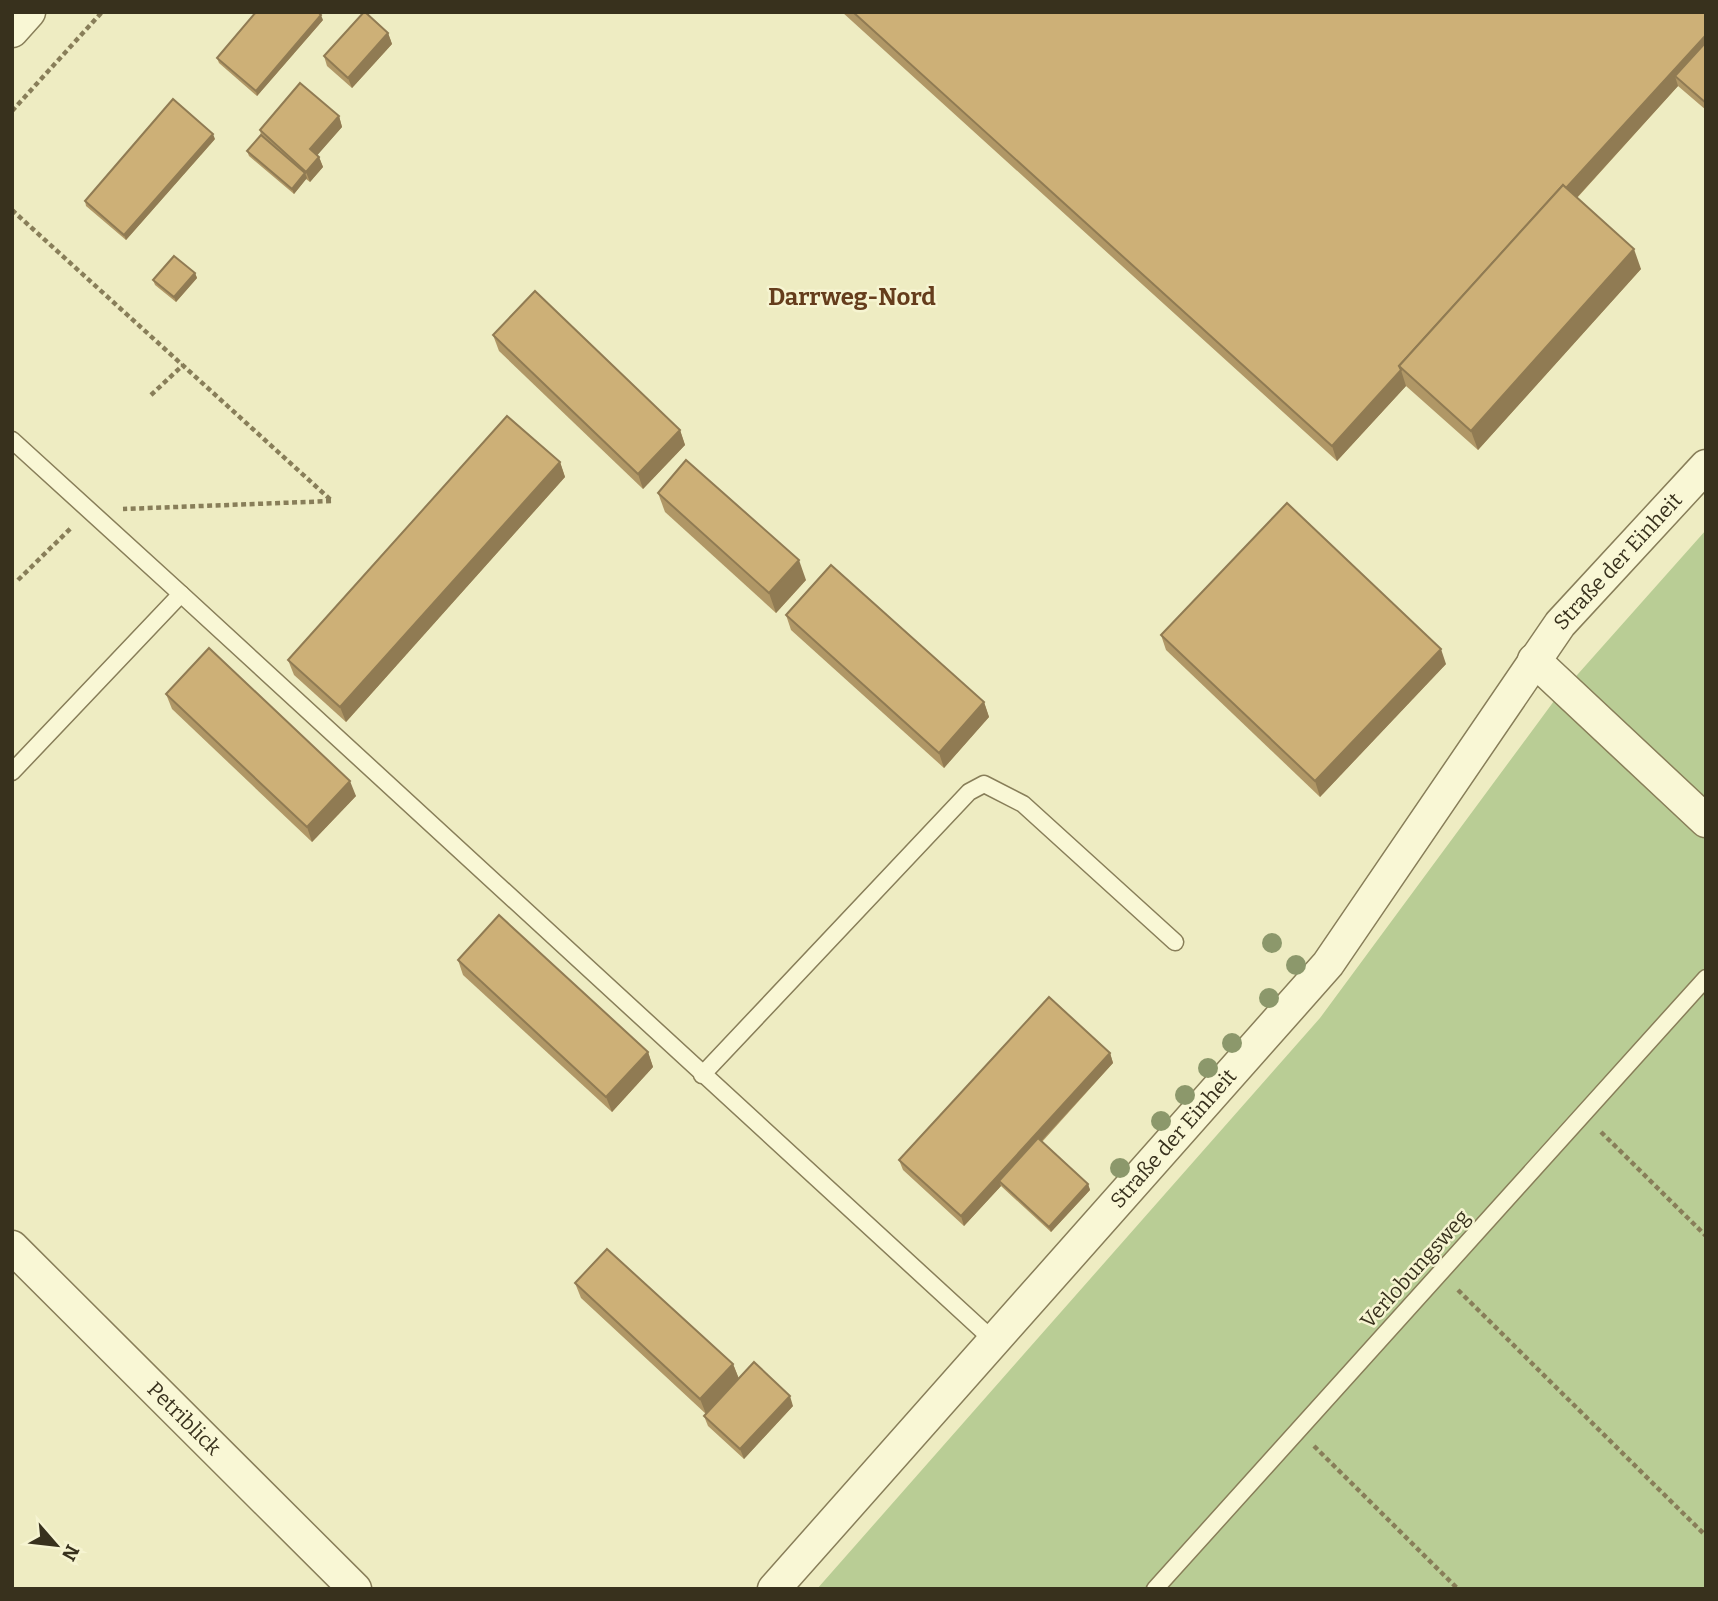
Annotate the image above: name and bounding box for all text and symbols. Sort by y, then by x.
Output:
district label: Darrweg-Nord [768,283,936,311]
street label: Straße der Einheit [1548,487,1688,635]
street label: Straße der Einheit [1105,1063,1242,1214]
street label: Verlobungsweg [1355,1204,1475,1334]
street label: Petriblick [142,1376,226,1461]
north arrow [21,1510,91,1580]
text: N [57,1541,84,1565]

